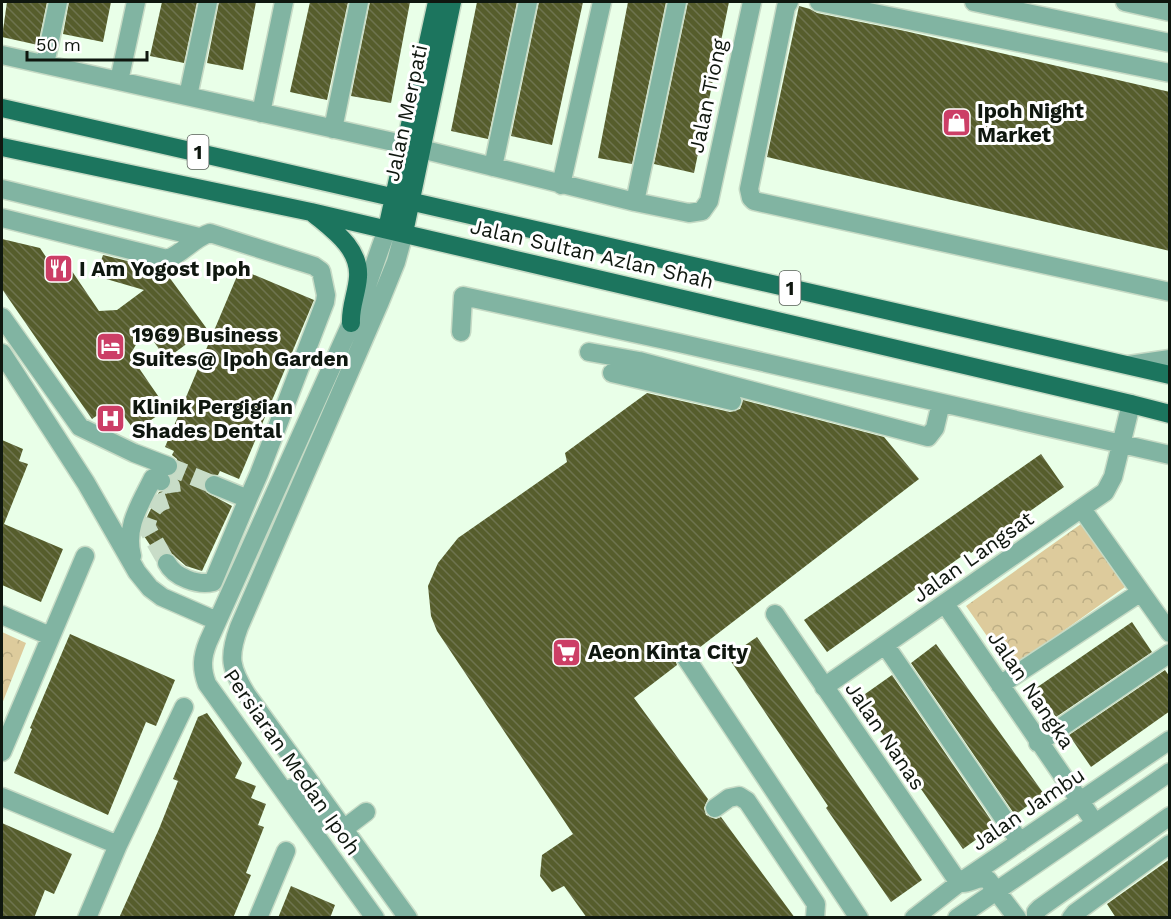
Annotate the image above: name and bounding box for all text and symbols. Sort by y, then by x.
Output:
scale bar [27,24,147,62]
text: 50 m [36,34,81,55]
street label: Jalan Tiong [683,36,732,155]
street label: Jalan Merpati [379,42,432,184]
place label: Ipoh Night Market [977,98,1084,147]
shop icon: Ipoh Night Market [940,107,972,139]
road number: 1 [188,135,208,169]
street label: Jalan Sultan Azlan Shah [468,213,716,294]
restaurant icon: I Am Yogost Ipoh [42,253,74,285]
place label: I Am Yogost Ipoh [79,256,251,281]
road number: 1 [780,271,800,305]
place label: 1969 Business Suites@ Ipoh Garden [132,322,349,371]
hotel icon: 1969 Business Suites@ Ipoh Garden [95,331,127,363]
place label: Klinik Pergigian Shades Dental [132,394,293,443]
hospital icon: Klinik Pergigian Shades Dental [95,403,127,435]
street label: Jalan Langsat [907,506,1038,607]
street label: Jalan Nangka [983,626,1080,754]
supermarket icon: Aeon Kinta City [551,636,583,668]
place label: Aeon Kinta City [588,639,748,664]
street label: Persiaran Medan Ipoh [219,664,366,860]
street label: Jalan Nanas [840,677,931,795]
street label: Jalan Jambu [966,762,1089,856]

